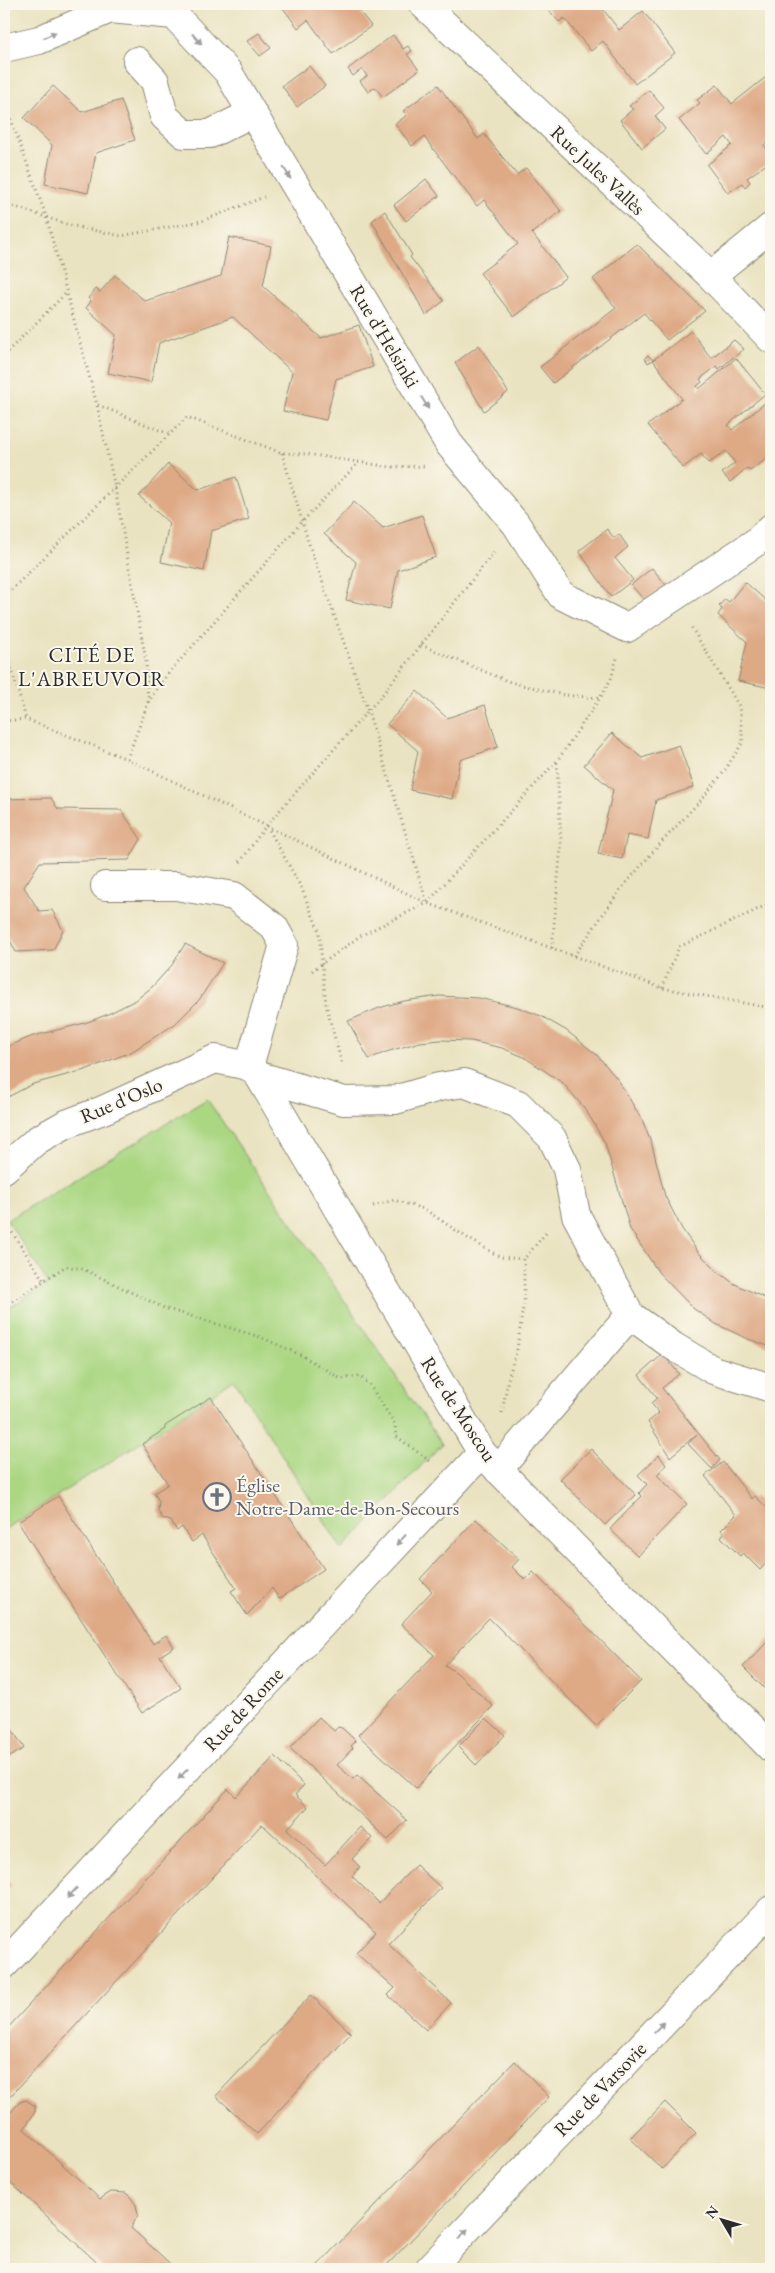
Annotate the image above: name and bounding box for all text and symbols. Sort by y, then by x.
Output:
one-way arrow [43,30,57,38]
one-way arrow [191,33,203,45]
street label: Rue Jules Vallès [545,119,651,221]
one-way arrow [283,166,292,180]
street label: Rue d'Helsinki [344,280,426,392]
one-way arrow [420,396,429,409]
district label: CITÉ DE L'ABREUVOIR [18,641,166,692]
street label: Rue d'Oslo [76,1071,166,1129]
street label: Rue de Moscou [415,1351,503,1467]
place label: Église Notre-Dame-de-Bon-Secours [236,1472,459,1521]
church icon: Église Notre-Dame-de-Bon-Secours [202,1482,232,1512]
one-way arrow [395,1534,407,1546]
street label: Rue de Rome [197,1661,289,1757]
one-way arrow [177,1767,189,1779]
one-way arrow [66,1886,78,1898]
one-way arrow [653,2022,665,2034]
street label: Rue de Varsovie [548,2036,652,2142]
north arrow [698,2196,748,2246]
text: N [701,2201,723,2222]
one-way arrow [457,2228,469,2240]

